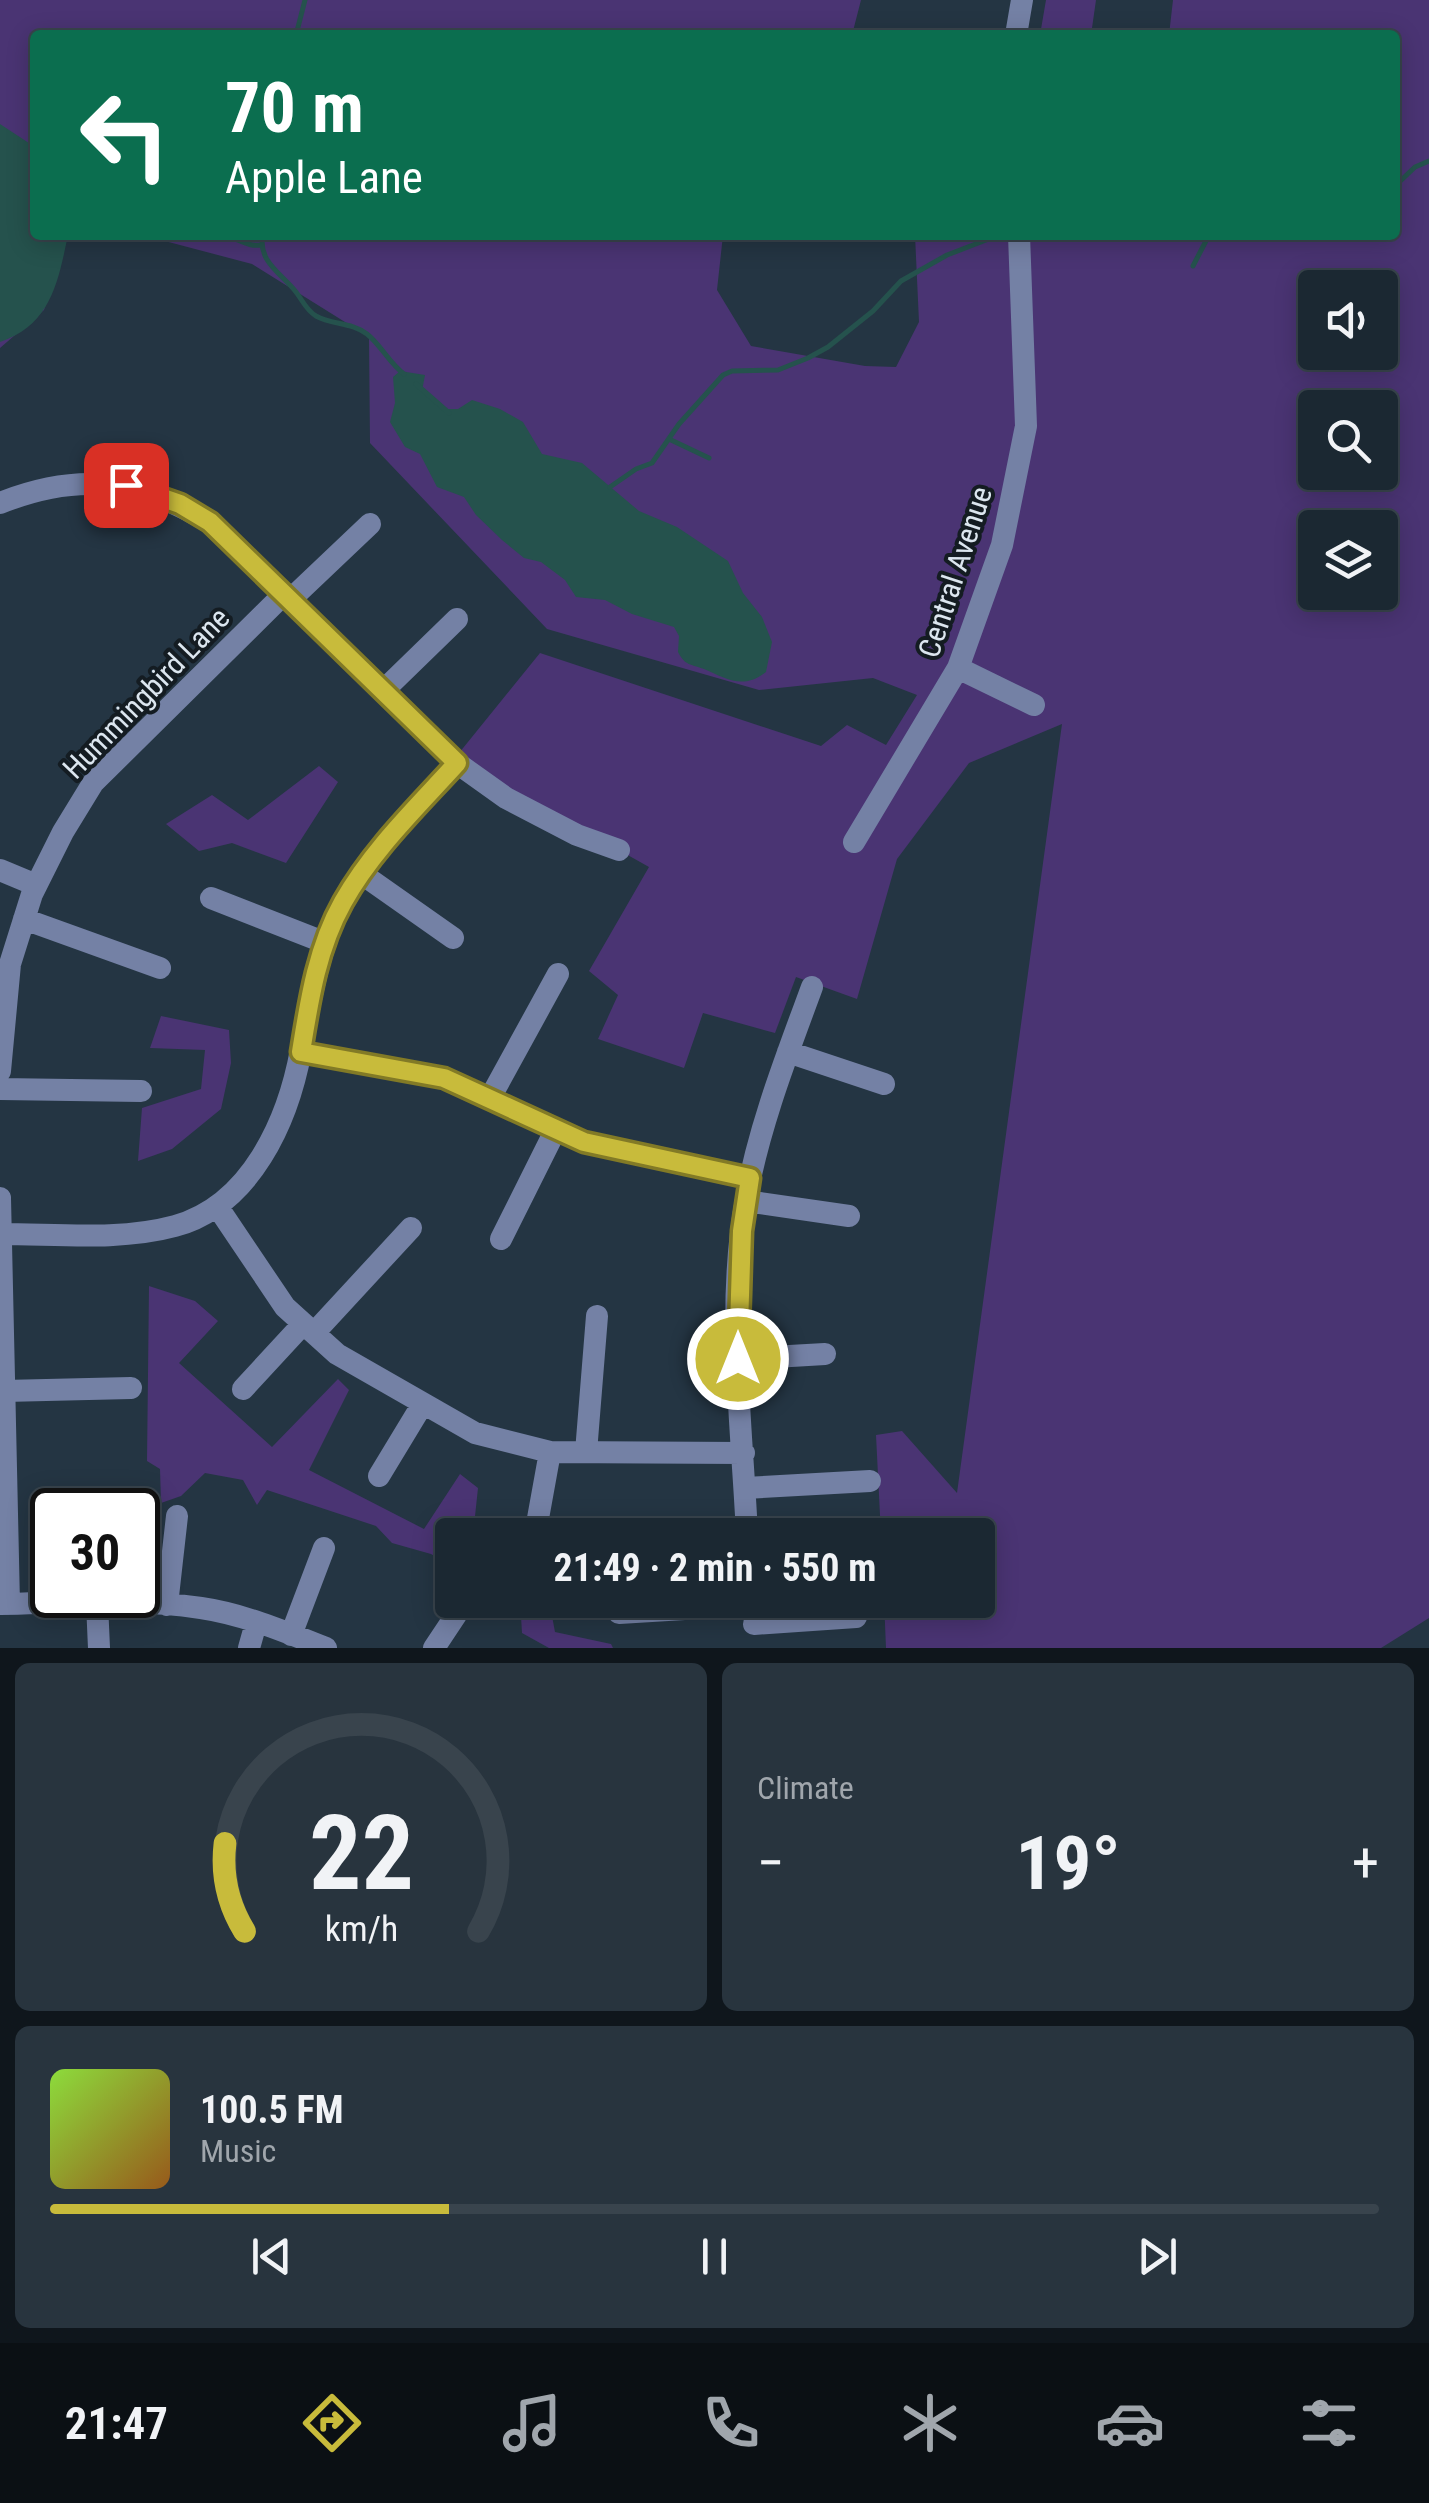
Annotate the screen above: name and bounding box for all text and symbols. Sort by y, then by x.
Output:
text: 70 m [225,67,364,149]
icon: left [60,70,190,200]
text: Apple Lane [225,151,423,204]
map controls [1298,270,1398,610]
button: sound [1298,270,1398,370]
button: search [1298,390,1398,490]
pin [84,443,169,528]
icon: arrive [99,458,154,513]
street label: Central Avenue [911,482,999,662]
button: layers [1298,510,1398,610]
street label: Hummingbird Lane [56,600,236,786]
position arrow [686,1307,790,1411]
speed limit sign: 30 [30,1488,160,1618]
text: 21:49 · 2 min · 550 m [554,1546,876,1590]
text: Climate [757,1769,854,1807]
text: 22 [308,1793,414,1914]
text: 19° [1016,1819,1121,1907]
text: − [757,1831,785,1895]
text: + [1352,1831,1379,1895]
text: km/h [324,1908,398,1950]
text: 100.5 FM [200,2088,344,2132]
text: Music [200,2132,276,2170]
icon: previous [244,2229,299,2284]
icon: pause [687,2229,742,2284]
icon: next [1130,2229,1185,2284]
icon: directions [297,2388,367,2458]
icon: music [497,2388,567,2458]
icon: phone [696,2388,766,2458]
icon: climate [895,2388,965,2458]
icon: car [1095,2388,1165,2458]
icon: filters [1294,2388,1364,2458]
text: 21:47 [65,2397,168,2450]

